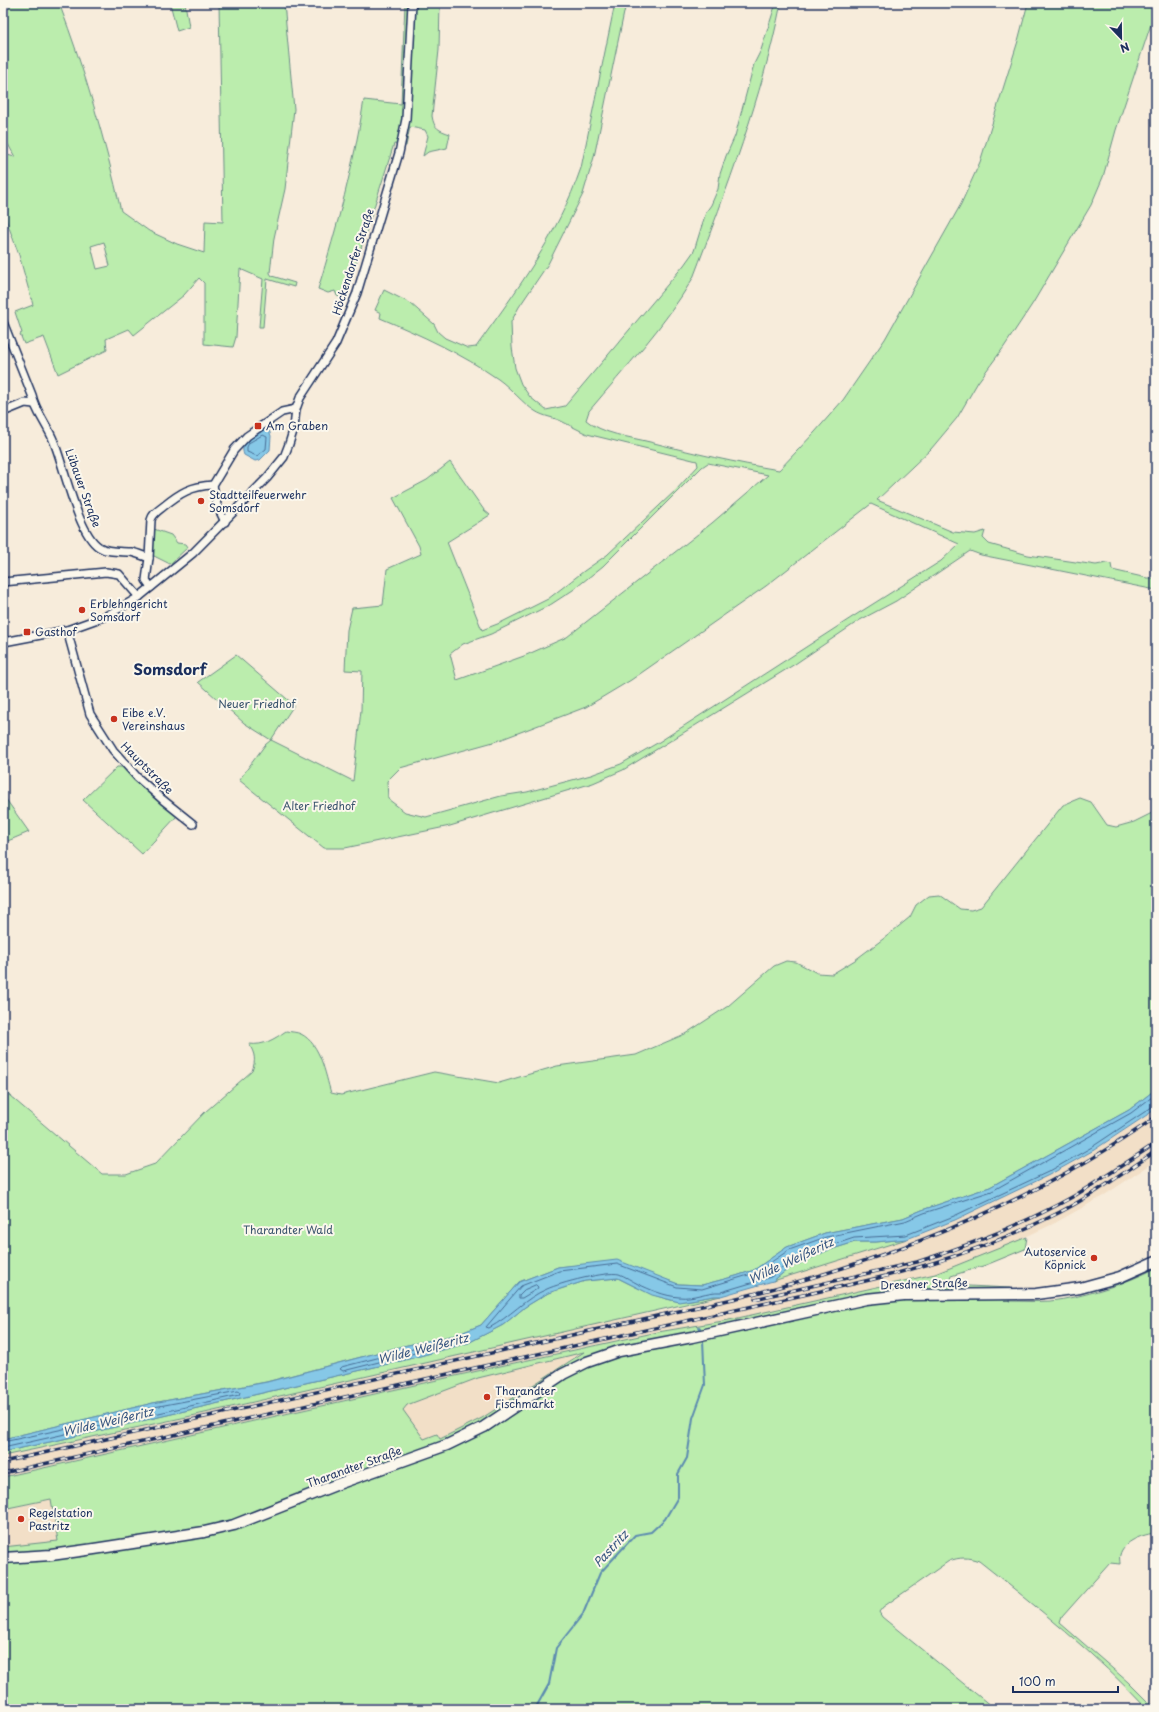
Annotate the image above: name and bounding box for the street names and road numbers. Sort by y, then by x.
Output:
street label: Höckendorfer Straße [327,206,378,317]
street label: Lübauer Straße [61,446,106,530]
street label: Hauptstraße [117,738,178,798]
street label: Dresdner Straße [880,1273,968,1294]
street label: Tharandter Straße [304,1441,404,1492]

